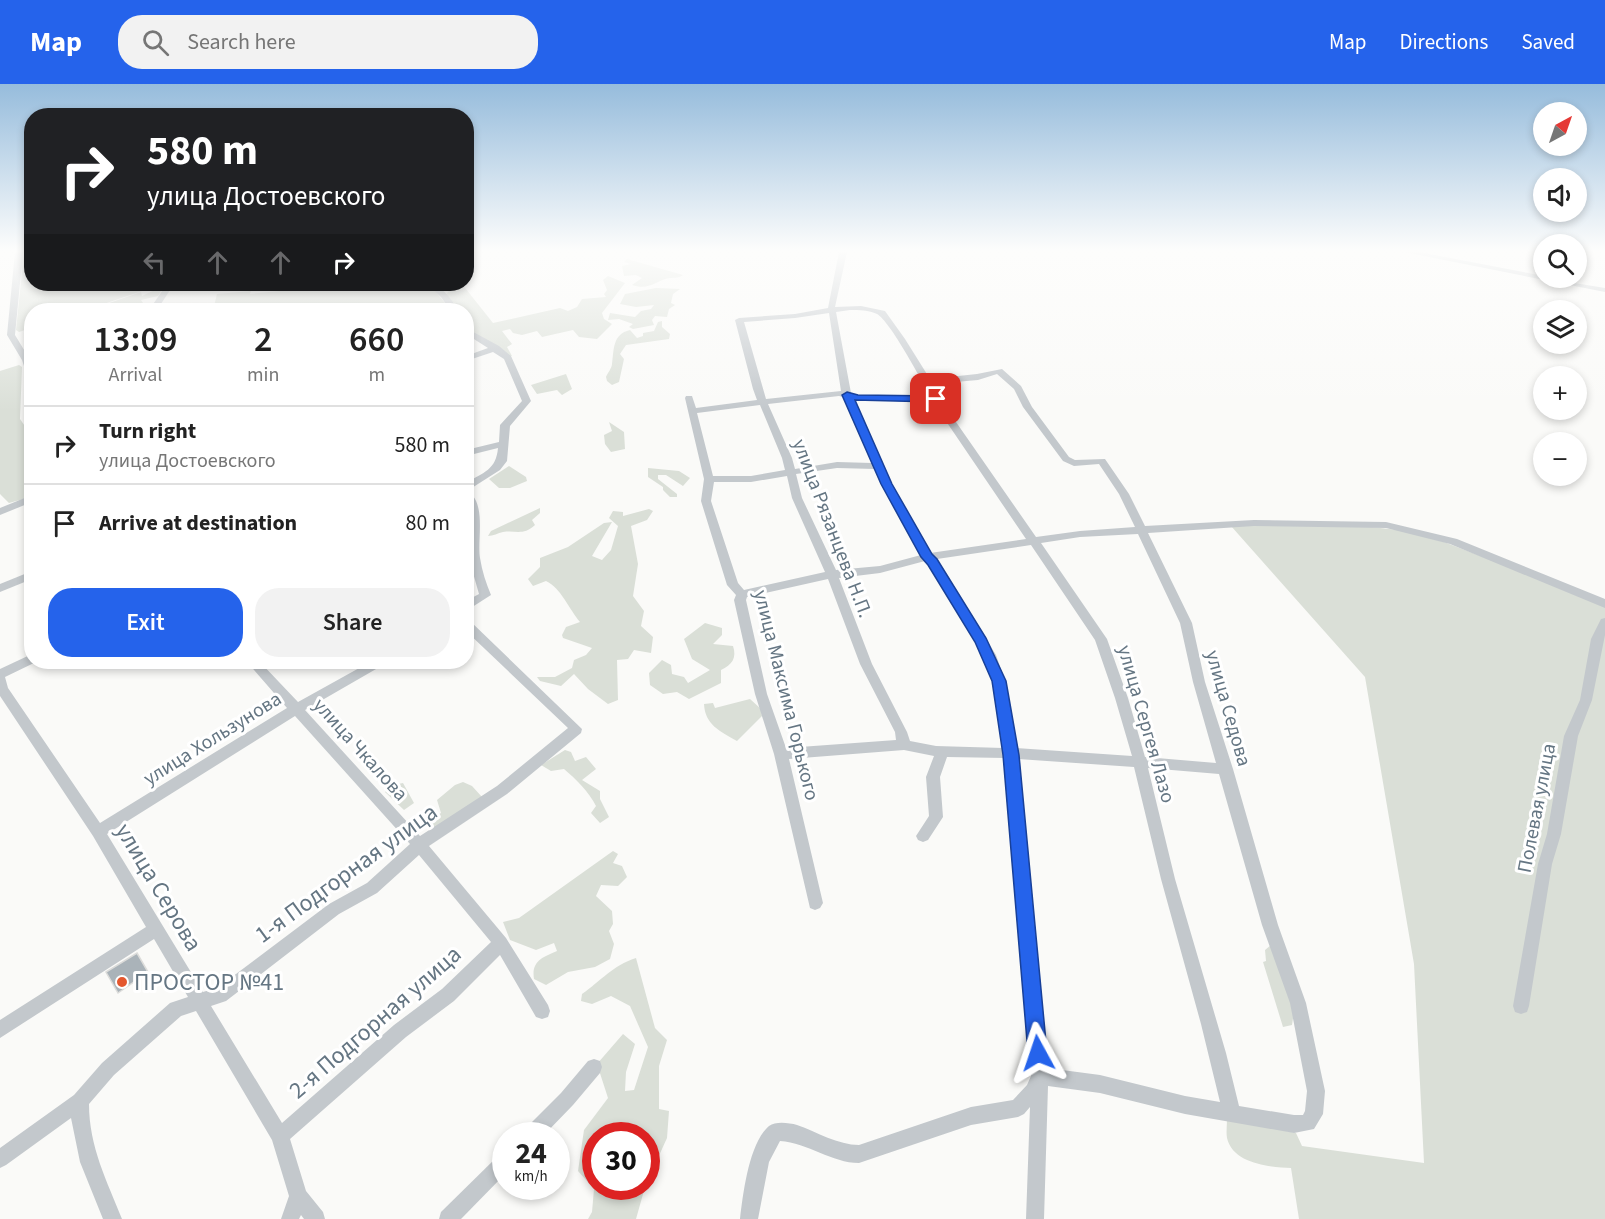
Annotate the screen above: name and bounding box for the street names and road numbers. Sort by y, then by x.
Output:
street label: улица Рязанцева Н.П. [785,435,879,622]
street label: улица Максима Горького [746,587,826,803]
street label: улица Сергея Лазо [1110,642,1182,806]
street label: улица Седова [1198,647,1258,770]
street label: улица Хользунова [138,685,287,793]
street label: улица Чкалова [306,692,414,807]
street label: Полевая улица [1511,741,1563,875]
street label: 1-я Подгорная улица [248,795,445,952]
street label: улица Серова [107,817,211,958]
street label: 2-я Подгорная улица [281,938,469,1107]

